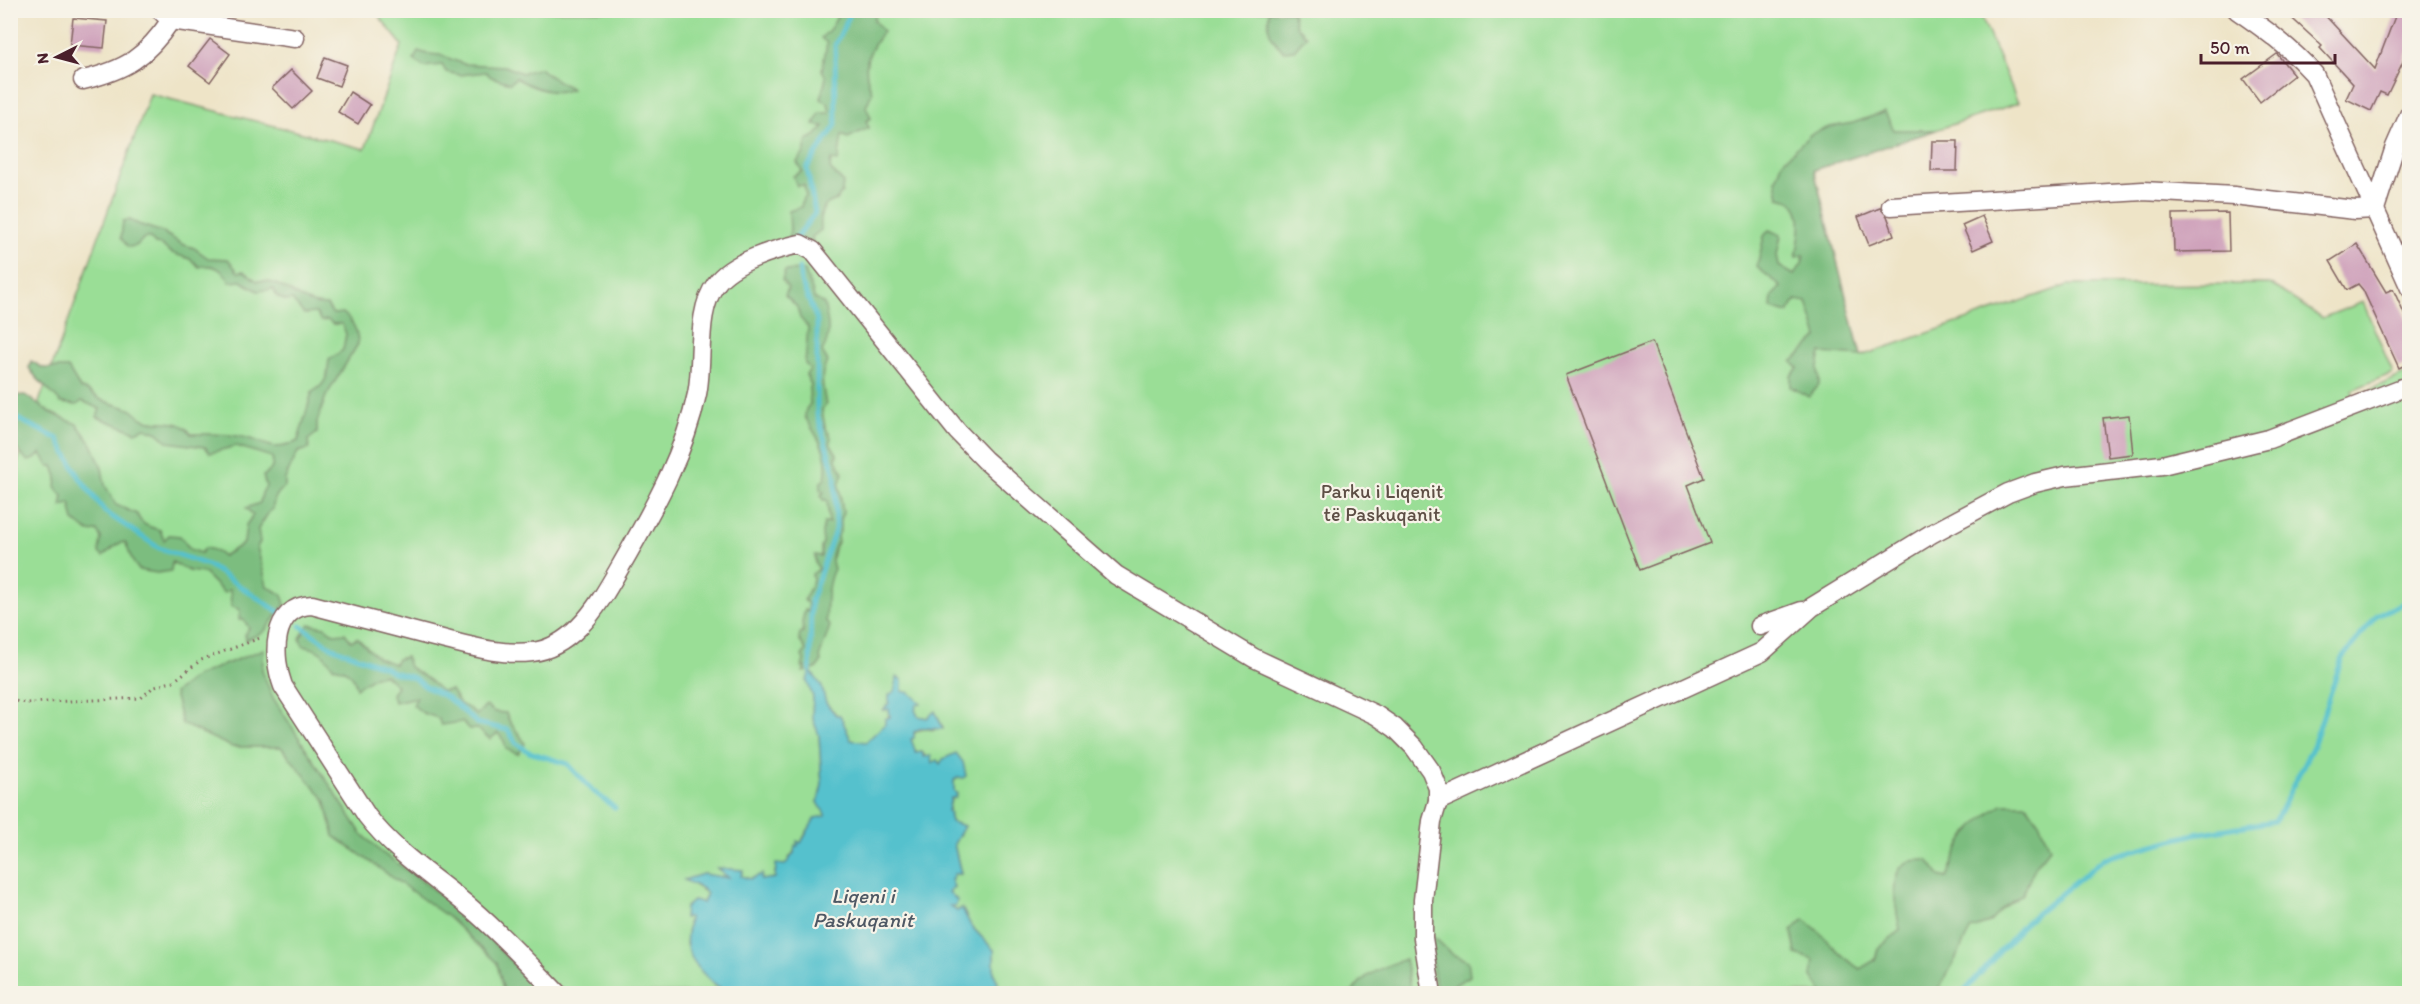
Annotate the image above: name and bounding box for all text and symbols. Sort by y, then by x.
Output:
north arrow [27,27,87,87]
scale bar [2201,27,2334,65]
text: 50 m [2210,37,2250,59]
text: N [33,52,53,65]
park label: Parku i Liqenit të Paskuqanit [1321,479,1443,526]
water label: Liqeni i Paskuqanit [813,883,915,932]

